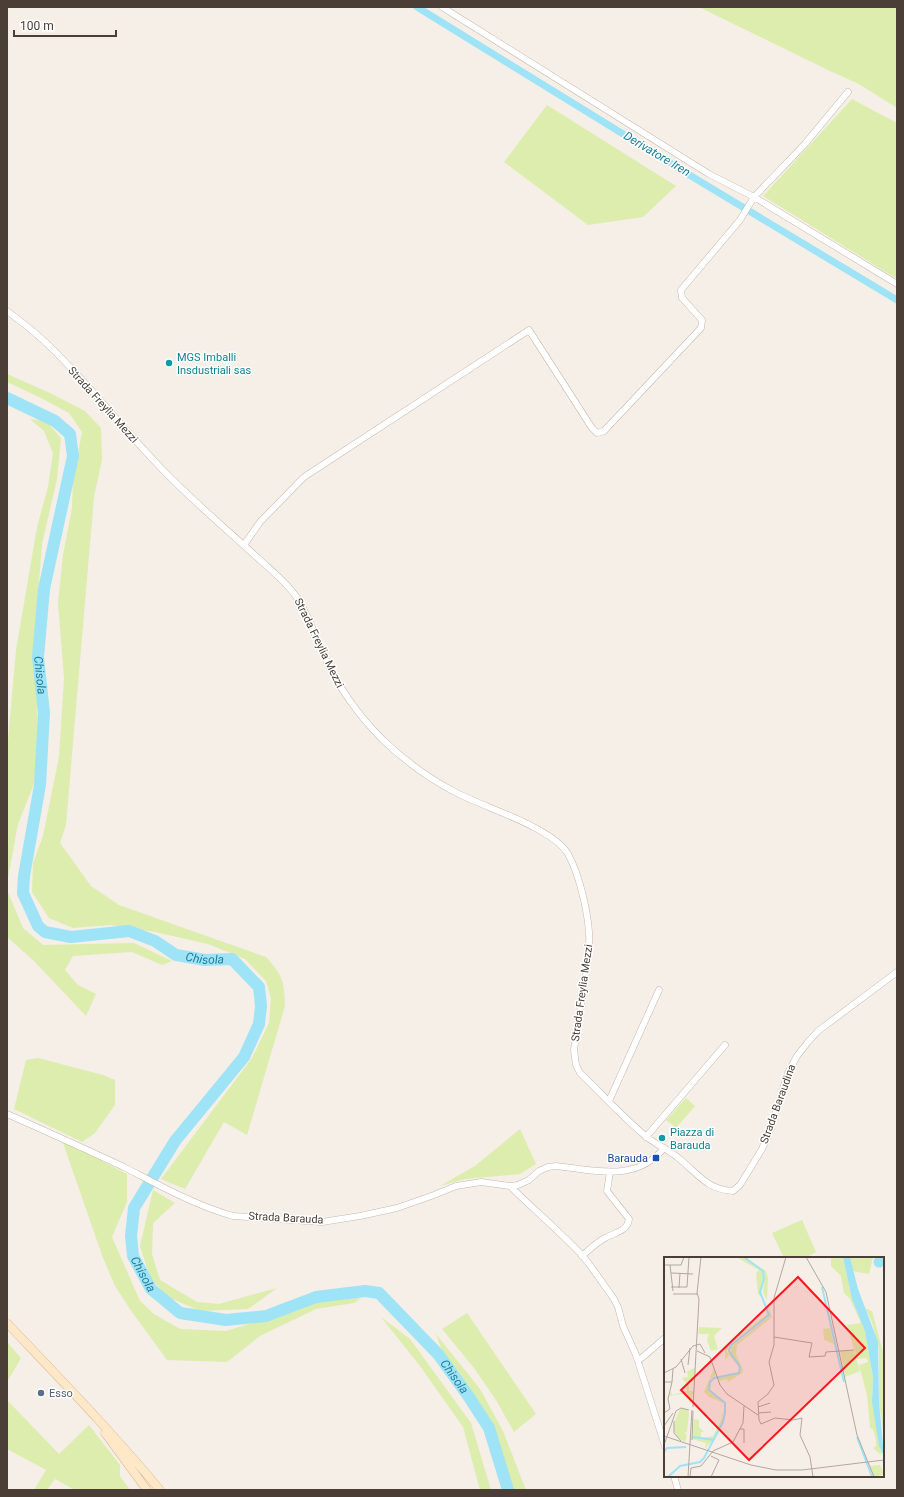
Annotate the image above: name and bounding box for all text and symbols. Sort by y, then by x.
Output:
scale bar [14,12,116,38]
text: 100 m [20,19,54,33]
water label: Derivatore Iren [621,129,693,179]
place label: MGS Imballi Insdustriali sas [177,351,251,377]
marker: MGS Imballi Insdustriali sas [164,358,174,368]
street label: Strada Freylia Mezzi [65,364,141,446]
street label: Strada Freylia Mezzi [292,596,346,690]
water label: Chisola [31,655,49,695]
street label: Strada Freylia Mezzi [569,943,595,1043]
water label: Chisola [184,950,224,967]
street label: Strada Baraudina [758,1062,798,1146]
place label: Piazza di Barauda [670,1126,714,1152]
marker: Piazza di Barauda [657,1133,667,1143]
place label: Barauda [607,1152,648,1165]
marker: Barauda [651,1153,661,1163]
street label: Strada Barauda [248,1210,324,1226]
water label: Chisola [128,1254,158,1295]
inset map [664,1257,884,1477]
water label: Chisola [437,1357,471,1396]
place label: Esso [49,1387,73,1400]
marker: Esso [36,1388,46,1398]

